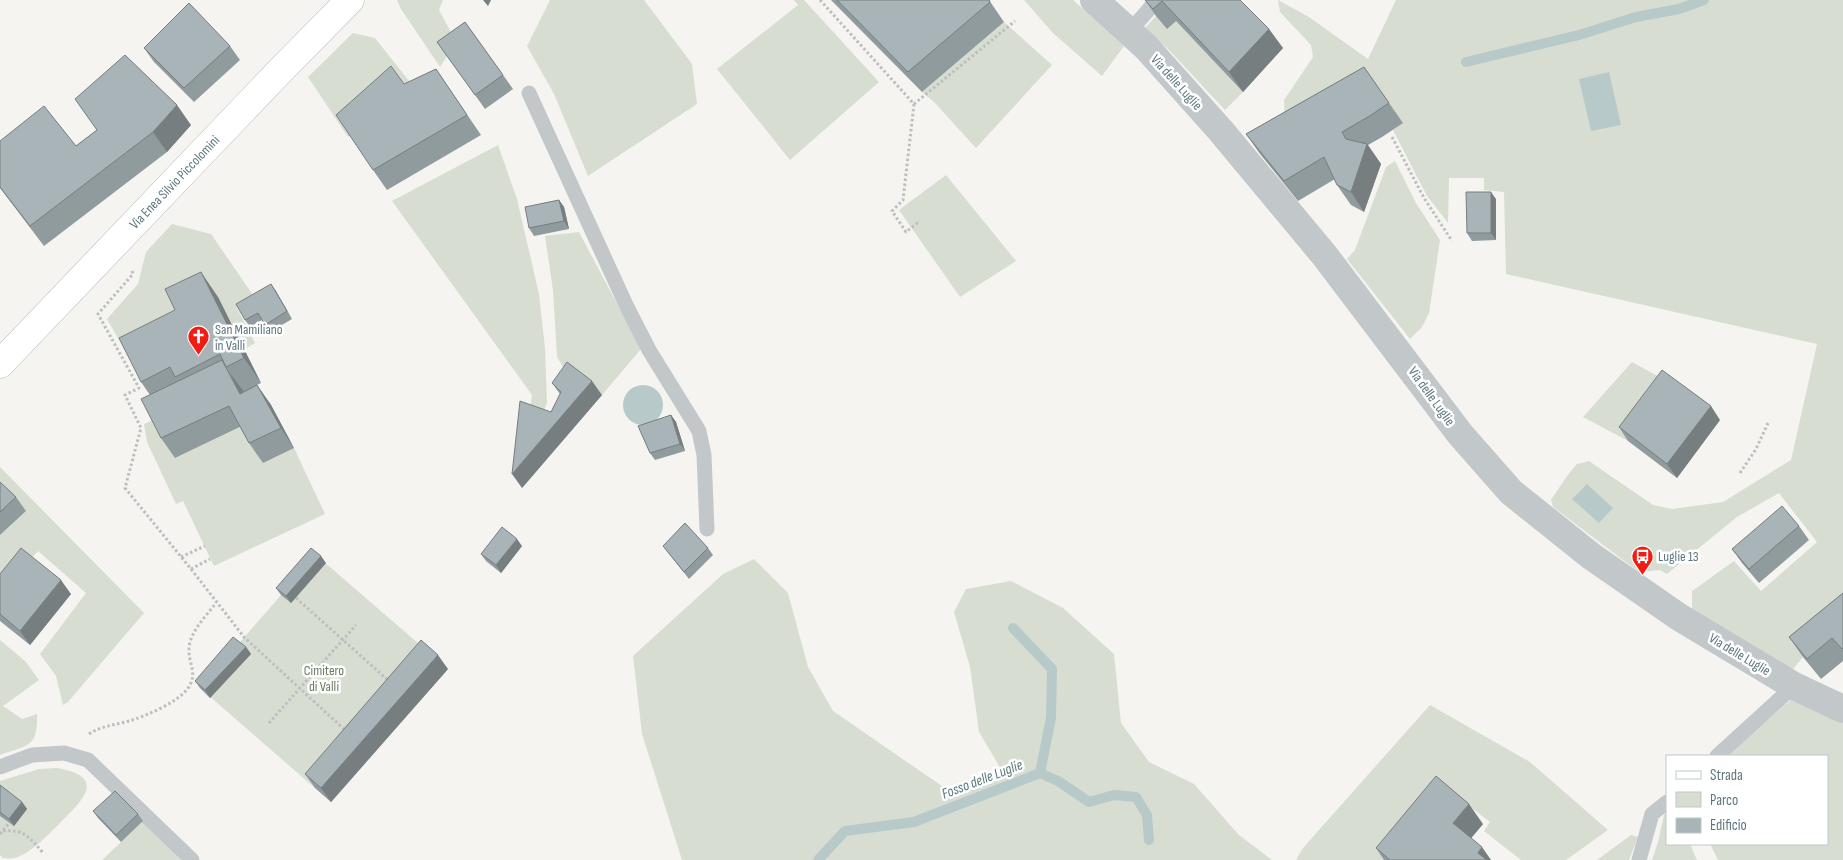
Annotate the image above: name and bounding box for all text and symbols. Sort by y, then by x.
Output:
street label: Via delle Luglie [1147,51,1206,114]
street label: Via Enea Silvio Piccolomini [126,132,223,232]
place label: San Mamiliano in Valli [215,321,283,354]
church icon: San Mamiliano in Valli [187,325,211,356]
street label: Via delle Luglie [1404,363,1459,429]
bus stop icon: Luglie 13 [1630,544,1654,575]
place label: Luglie 13 [1658,548,1699,565]
street label: Via delle Luglie [1706,629,1774,679]
park label: Cimitero di Valli [304,662,344,695]
water label: Fosso delle Luglie [939,755,1026,804]
legend [1666,755,1828,845]
text: Strada [1710,766,1743,785]
text: Parco [1710,791,1738,810]
text: Edificio [1710,816,1747,835]

